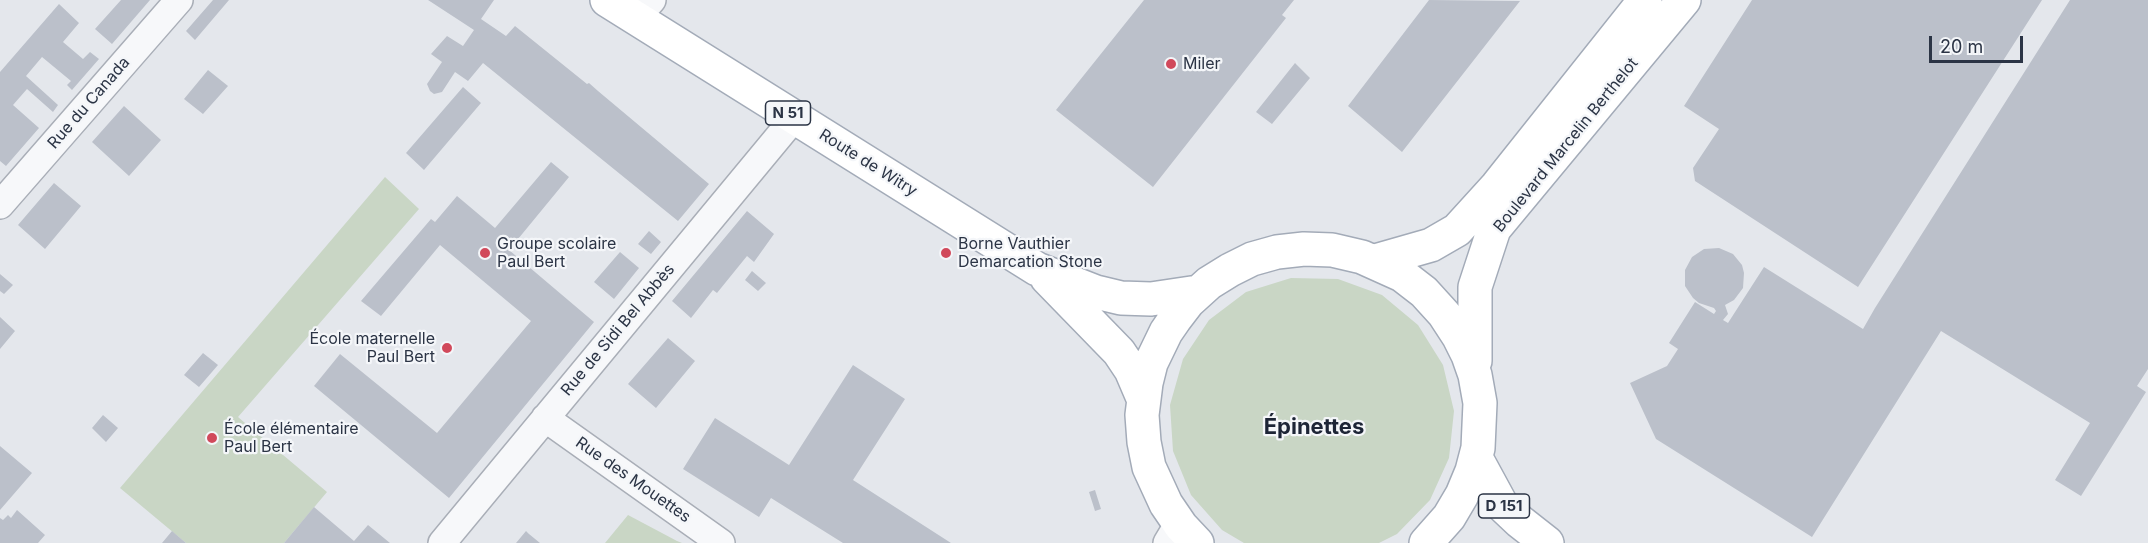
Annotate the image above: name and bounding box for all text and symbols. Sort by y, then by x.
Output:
scale bar [1932,24,2026,62]
text: 20 m [1940,36,1983,57]
street label: Rue du Canada [44,53,134,153]
place label: Miler [1183,54,1221,74]
street label: Boulevard Marcelin Berthelot [1490,54,1642,236]
marker: Miler [1164,57,1178,71]
road number: N 51 [766,101,810,125]
street label: Route de Witry [816,125,920,201]
place label: Groupe scolaire Paul Bert [497,234,616,272]
place label: Borne Vauthier Demarcation Stone [958,234,1102,272]
marker: Groupe scolaire Paul Bert [478,246,492,260]
marker: Borne Vauthier Demarcation Stone [939,246,953,260]
street label: Rue de Sidi Bel Abbès [557,260,679,400]
place label: École maternelle Paul Bert [309,329,435,367]
marker: École maternelle Paul Bert [440,341,454,355]
district label: Épinettes [1264,414,1364,440]
place label: École élémentaire Paul Bert [224,419,359,457]
marker: École élémentaire Paul Bert [205,431,219,445]
street label: Rue des Mouettes [572,433,694,527]
road number: D 151 [1478,494,1530,518]

